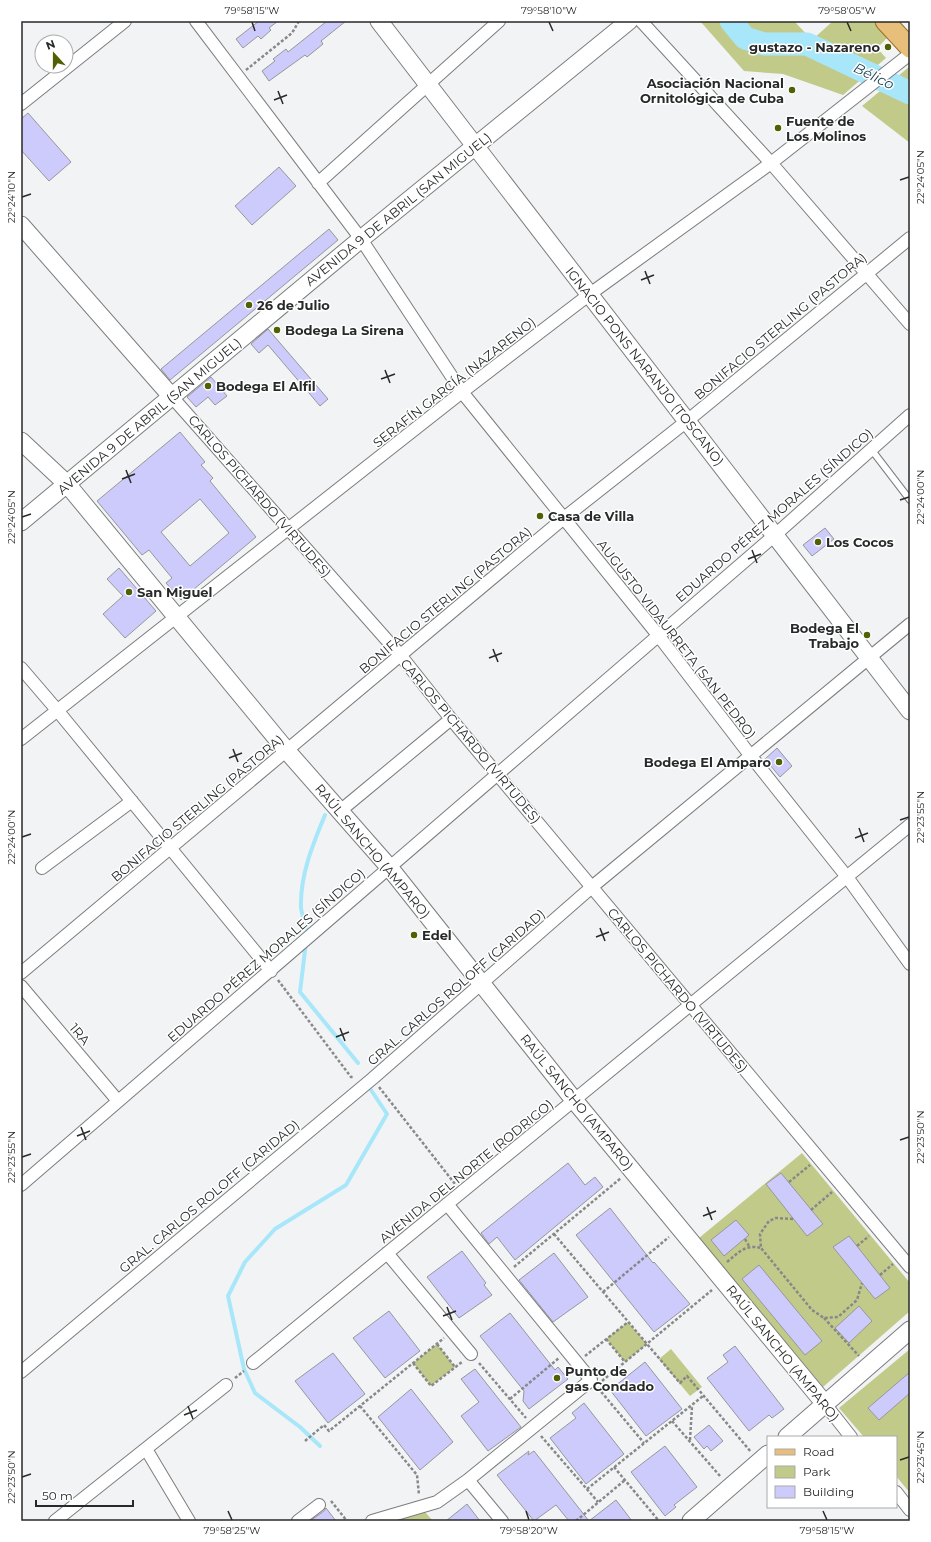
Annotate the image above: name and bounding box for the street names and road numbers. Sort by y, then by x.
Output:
street label: AVENIDA 9 DE ABRIL (SAN MIGUEL) [302,129,494,289]
street label: BONIFACIO STERLING (PASTORA) [691,249,869,403]
street label: IGNACIO PONS NARANJO (TOSCANO) [562,263,728,469]
street label: SERAFÍN GARCÍA (NAZARENO) [369,313,539,451]
street label: AVENIDA 9 DE ABRIL (SAN MIGUEL) [54,334,244,498]
street label: CARLOS PICHARDO (VIRTUDES) [185,412,335,580]
street label: EDUARDO PÉREZ MORALES (SÍNDICO) [672,425,876,605]
street label: BONIFACIO STERLING (PASTORA) [356,523,534,677]
street label: AUGUSTO VIDAURRETA (SAN PEDRO) [594,536,760,742]
street label: CARLOS PICHARDO (VIRTUDES) [397,655,545,827]
street label: BONIFACIO STERLING (PASTORA) [108,731,286,885]
street label: RAÚL SANCHO (AMPARO) [312,780,434,922]
street label: EDUARDO PÉREZ MORALES (SÍNDICO) [164,865,368,1045]
street label: CARLOS PICHARDO (VIRTUDES) [604,904,752,1076]
street label: GRAL. CARLOS ROLOFF (CARIDAD) [364,905,548,1069]
street label: 1RA [66,1020,94,1049]
street label: RAÚL SANCHO (AMPARO) [517,1031,637,1173]
street label: AVENIDA DEL NORTE (RODRIGO) [376,1096,556,1246]
street label: GRAL. CARLOS ROLOFF (CARIDAD) [116,1116,302,1276]
street label: RAÚL SANCHO (AMPARO) [723,1282,843,1424]

